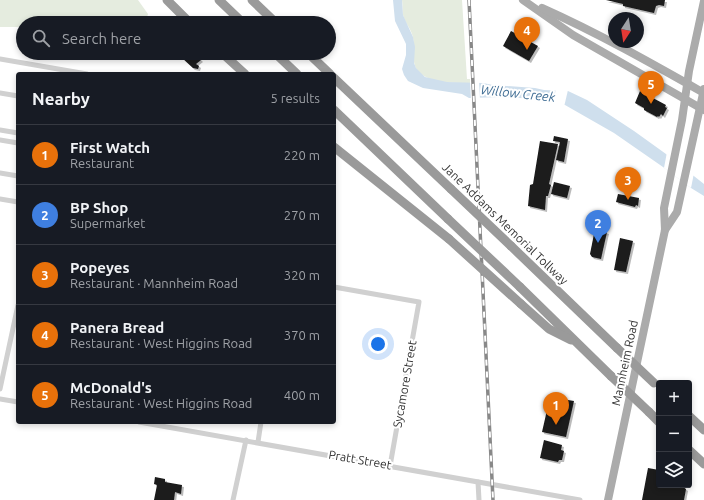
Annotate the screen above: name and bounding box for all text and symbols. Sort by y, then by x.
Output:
north arrow [608,12,644,48]
search box [16,16,336,60]
pin: 4 [514,17,540,50]
icon: search [30,27,52,49]
text: Search here [62,30,141,47]
pin: 5 [638,71,664,104]
water label: Willow Creek [480,82,556,104]
text: Nearby [32,89,90,108]
text: 5 results [270,91,320,105]
text: First Watch [70,139,150,156]
text: 1 [41,148,49,162]
text: 220 m [284,148,320,162]
text: Restaurant [70,156,134,170]
street label: Jane Addams Memorial Tollway [440,160,571,287]
pin: 3 [615,167,641,200]
text: BP Shop [70,199,128,216]
text: 2 [41,208,49,222]
text: 270 m [284,208,320,222]
pin: 2 [585,210,611,243]
text: Supermarket [70,216,145,230]
text: Popeyes [70,259,129,276]
text: 3 [41,268,49,282]
text: 320 m [284,268,320,282]
text: Restaurant · Mannheim Road [70,276,238,290]
text: Panera Bread [70,319,164,336]
street label: Mannheim Road [609,319,640,407]
text: 4 [41,328,49,342]
text: 370 m [284,328,320,342]
your location [368,334,388,354]
text: Restaurant · West Higgins Road [70,336,252,350]
street label: Sycamore Street [390,339,419,429]
text: McDonald's [70,379,152,396]
map controls [656,380,692,488]
button: + [656,380,692,416]
text: 5 [41,388,49,402]
text: 400 m [284,388,320,402]
pin: 1 [543,392,569,425]
text: Restaurant · West Higgins Road [70,396,252,410]
button: − [656,416,692,452]
street label: Pratt Street [328,448,393,471]
button: layers [656,452,692,488]

